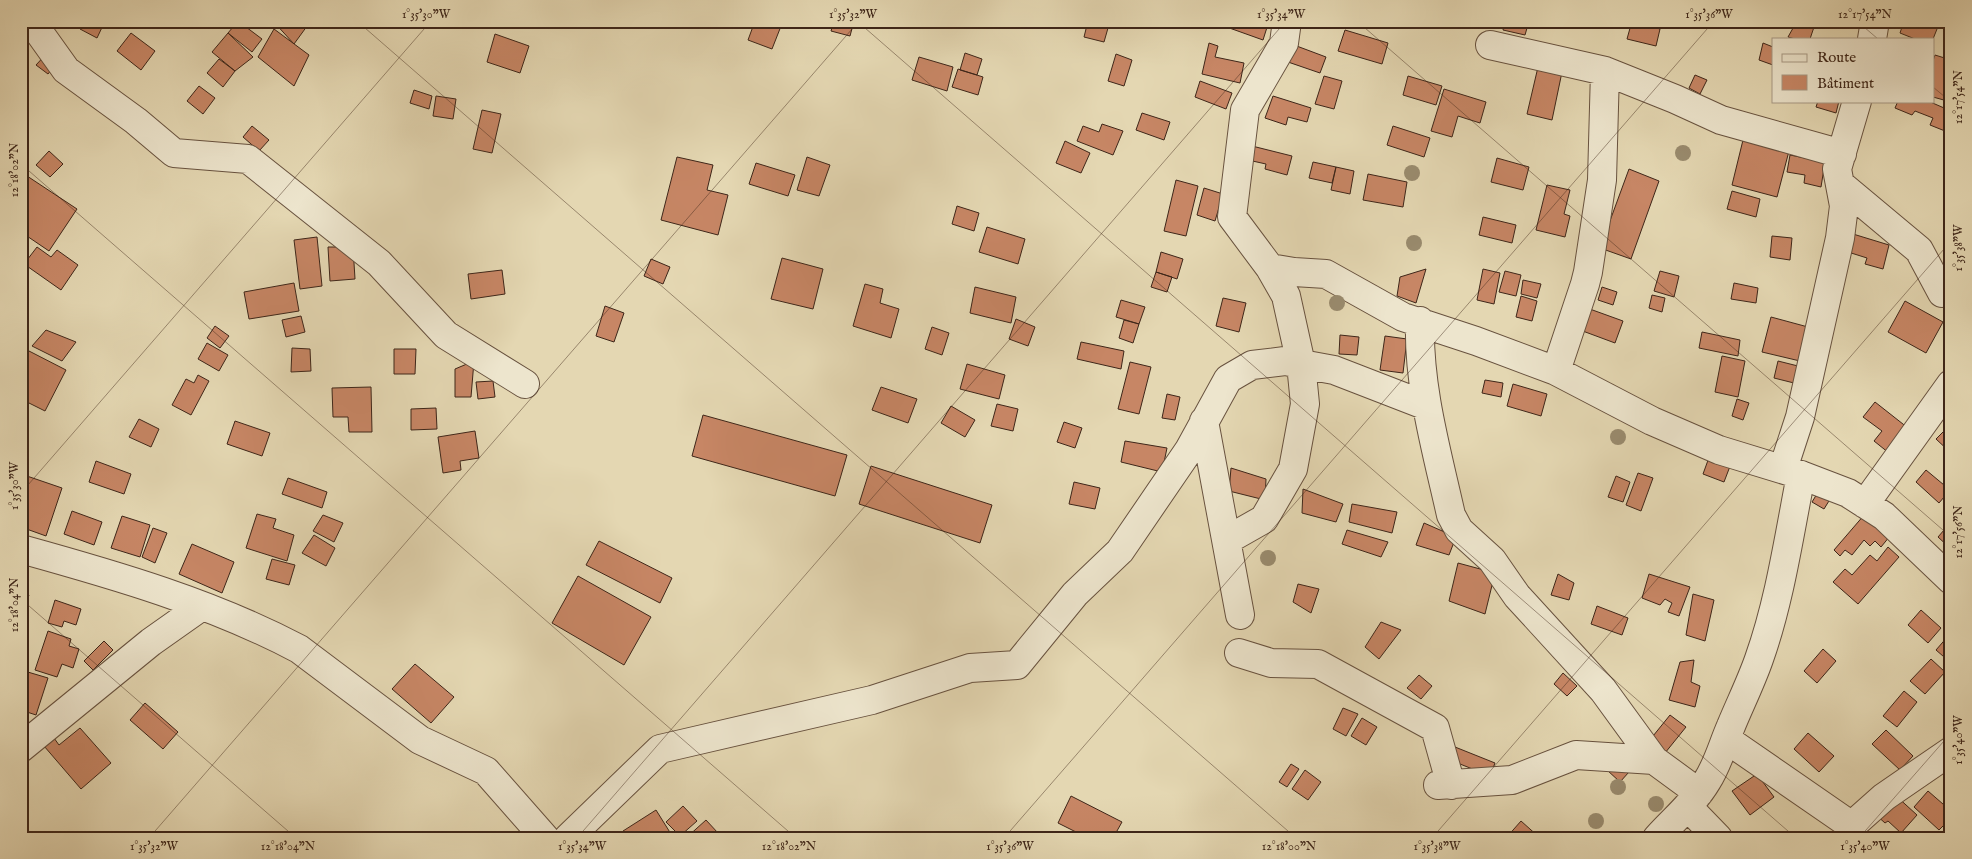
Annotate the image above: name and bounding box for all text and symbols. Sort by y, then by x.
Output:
text: 1°35'30"W [402,7,451,22]
text: 1°35'32"W [829,7,878,22]
text: 1°35'34"W [1257,7,1306,22]
text: 1°35'36"W [1685,7,1733,22]
text: 12°17'54"N [1838,7,1893,22]
legend [1772,38,1934,102]
text: Route [1817,48,1856,67]
text: 12°17'54"N [1951,69,1966,124]
text: Bâtiment [1817,74,1874,93]
text: 12°18'02"N [7,142,22,197]
text: 1°35'38"W [1951,224,1966,272]
text: 1°35'30"W [7,461,22,510]
text: 12°17'56"N [1951,505,1966,559]
text: 12°18'04"N [7,577,22,632]
text: 1°35'40"W [1951,715,1966,765]
text: 1°35'32"W [130,839,179,854]
text: 12°18'04"N [261,839,316,854]
text: 1°35'34"W [558,839,607,854]
text: 12°18'02"N [762,839,817,854]
text: 1°35'36"W [986,839,1034,854]
text: 12°18'00"N [1262,839,1317,854]
text: 1°35'38"W [1413,839,1461,854]
text: 1°35'40"W [1840,839,1890,854]

